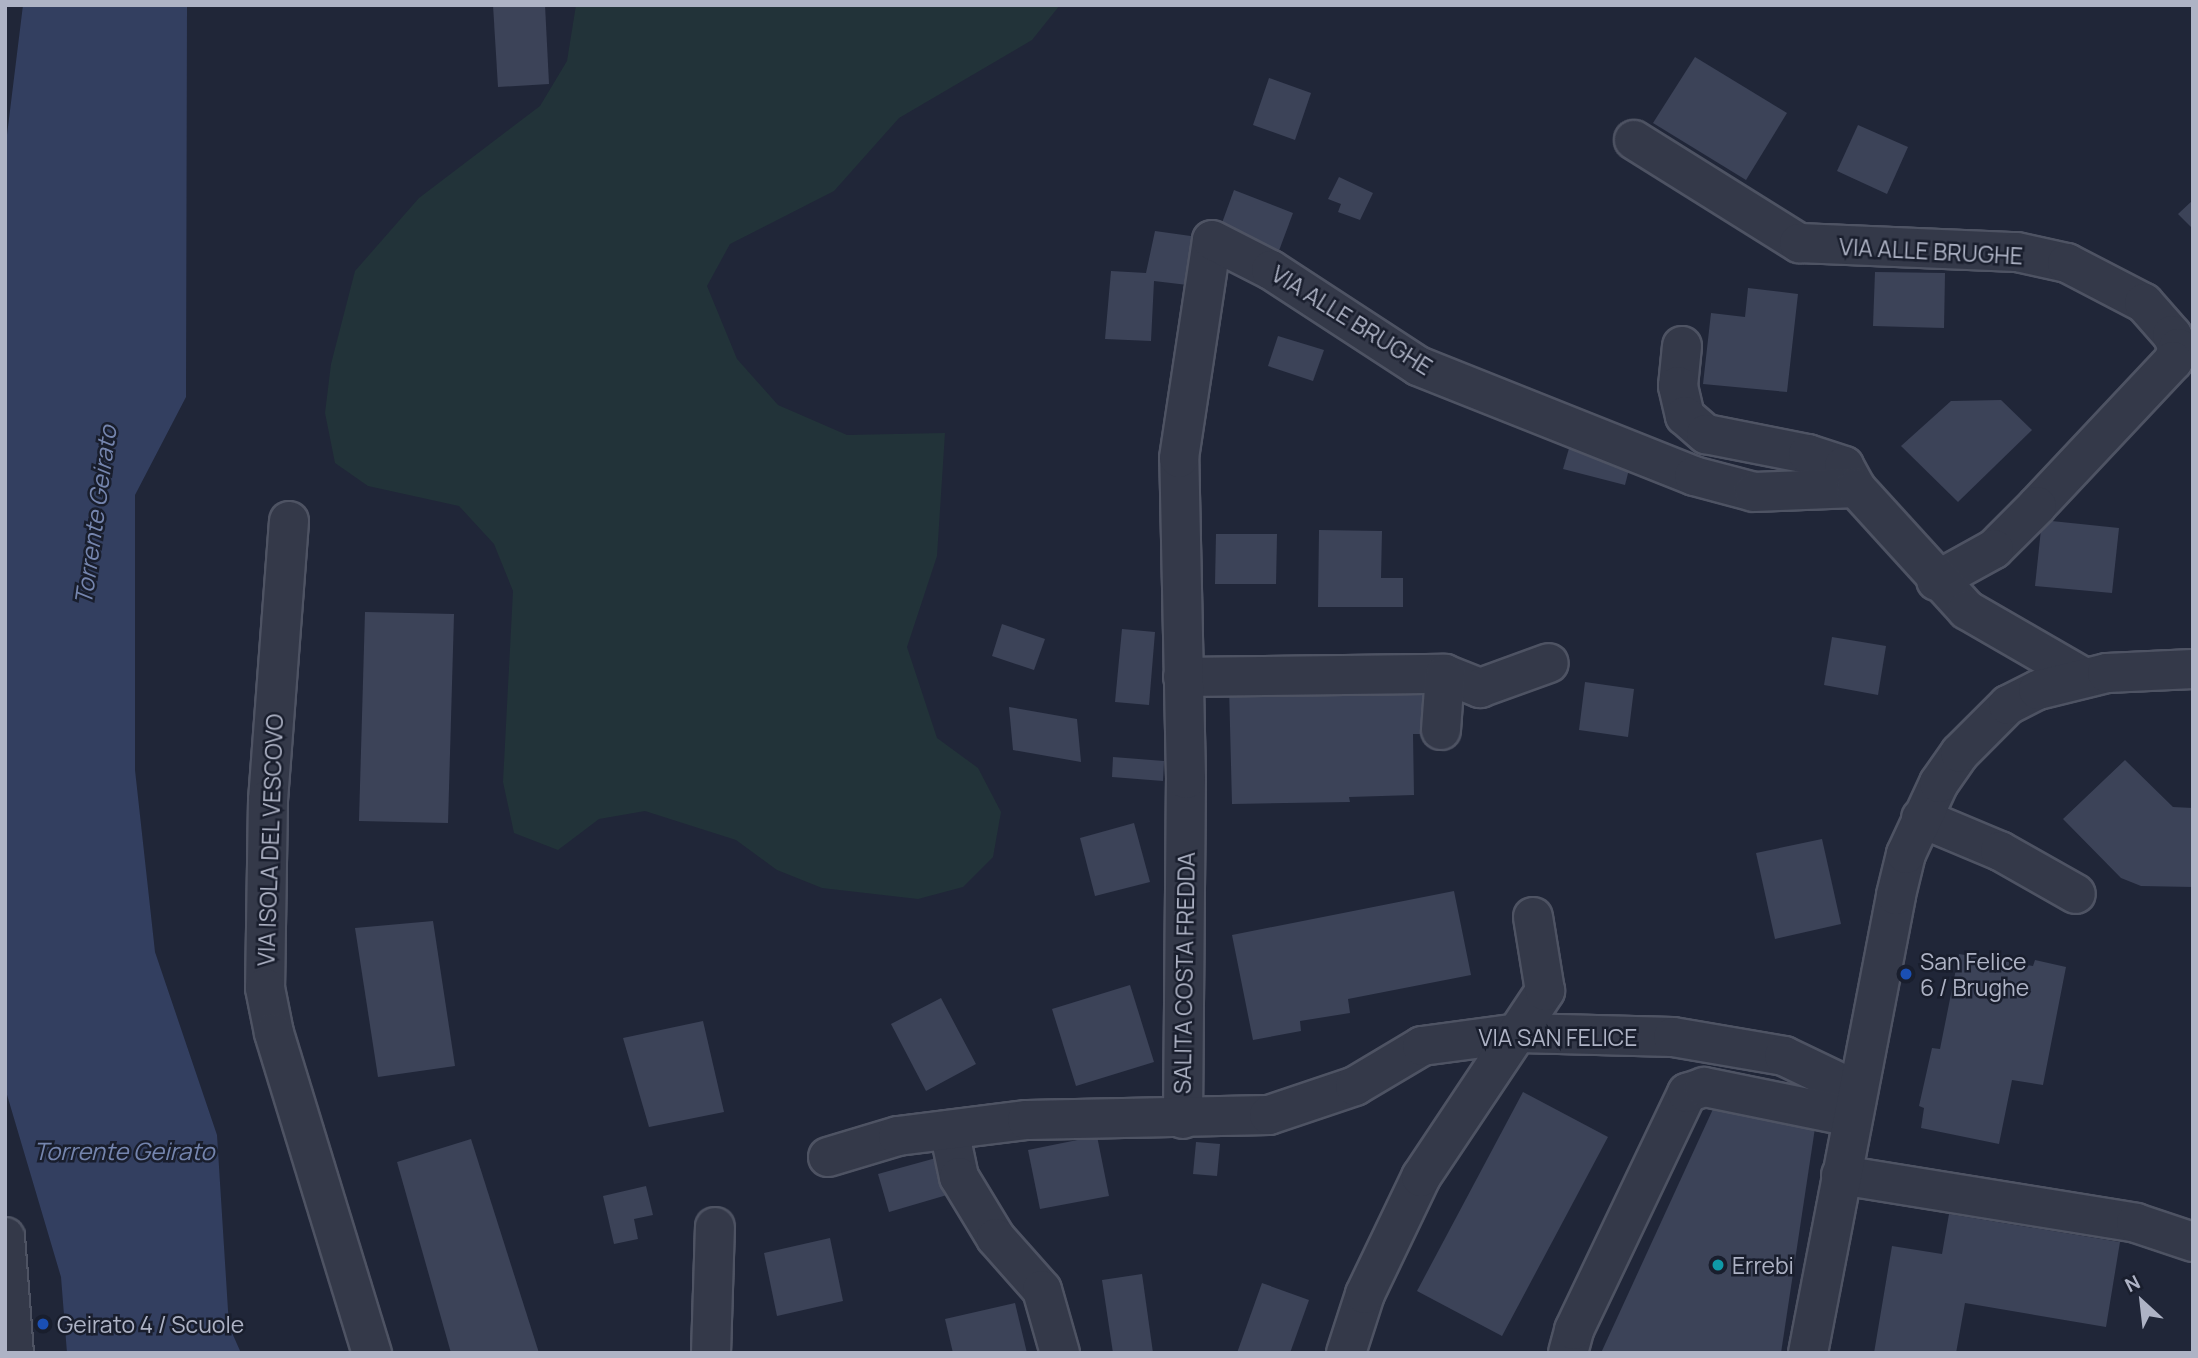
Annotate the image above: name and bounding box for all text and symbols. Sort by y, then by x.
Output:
street label: VIA ALLE BRUGHE [1838,232,2024,270]
street label: VIA ALLE BRUGHE [1267,260,1437,380]
water label: Torrente Geirato [68,423,122,607]
street label: VIA ISOLA DEL VESCOVO [252,713,288,967]
street label: SALITA COSTA FREDDA [1168,852,1200,1094]
place label: San Felice 6 / Brughe [1920,947,2029,1001]
marker: San Felice 6 / Brughe [1898,966,1914,982]
street label: VIA SAN FELICE [1479,1023,1637,1051]
water label: Torrente Geirato [34,1137,214,1165]
place label: Errebi [1732,1251,1794,1279]
marker: Errebi [1710,1257,1726,1273]
north arrow [2107,1267,2177,1337]
text: N [2120,1269,2144,1298]
place label: Geirato 4 / Scuole [57,1310,244,1338]
marker: Geirato 4 / Scuole [35,1316,51,1332]

